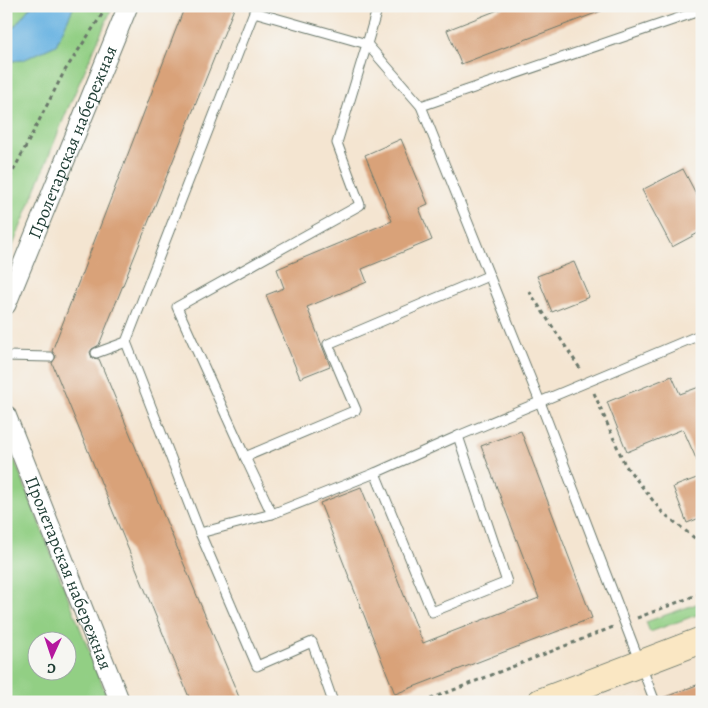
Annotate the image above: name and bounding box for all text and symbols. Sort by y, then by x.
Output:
street label: Пролетарская набережная [22,42,123,242]
street label: Пролетарская набережная [19,473,118,673]
north arrow [28,630,78,680]
text: С [46,659,56,678]

